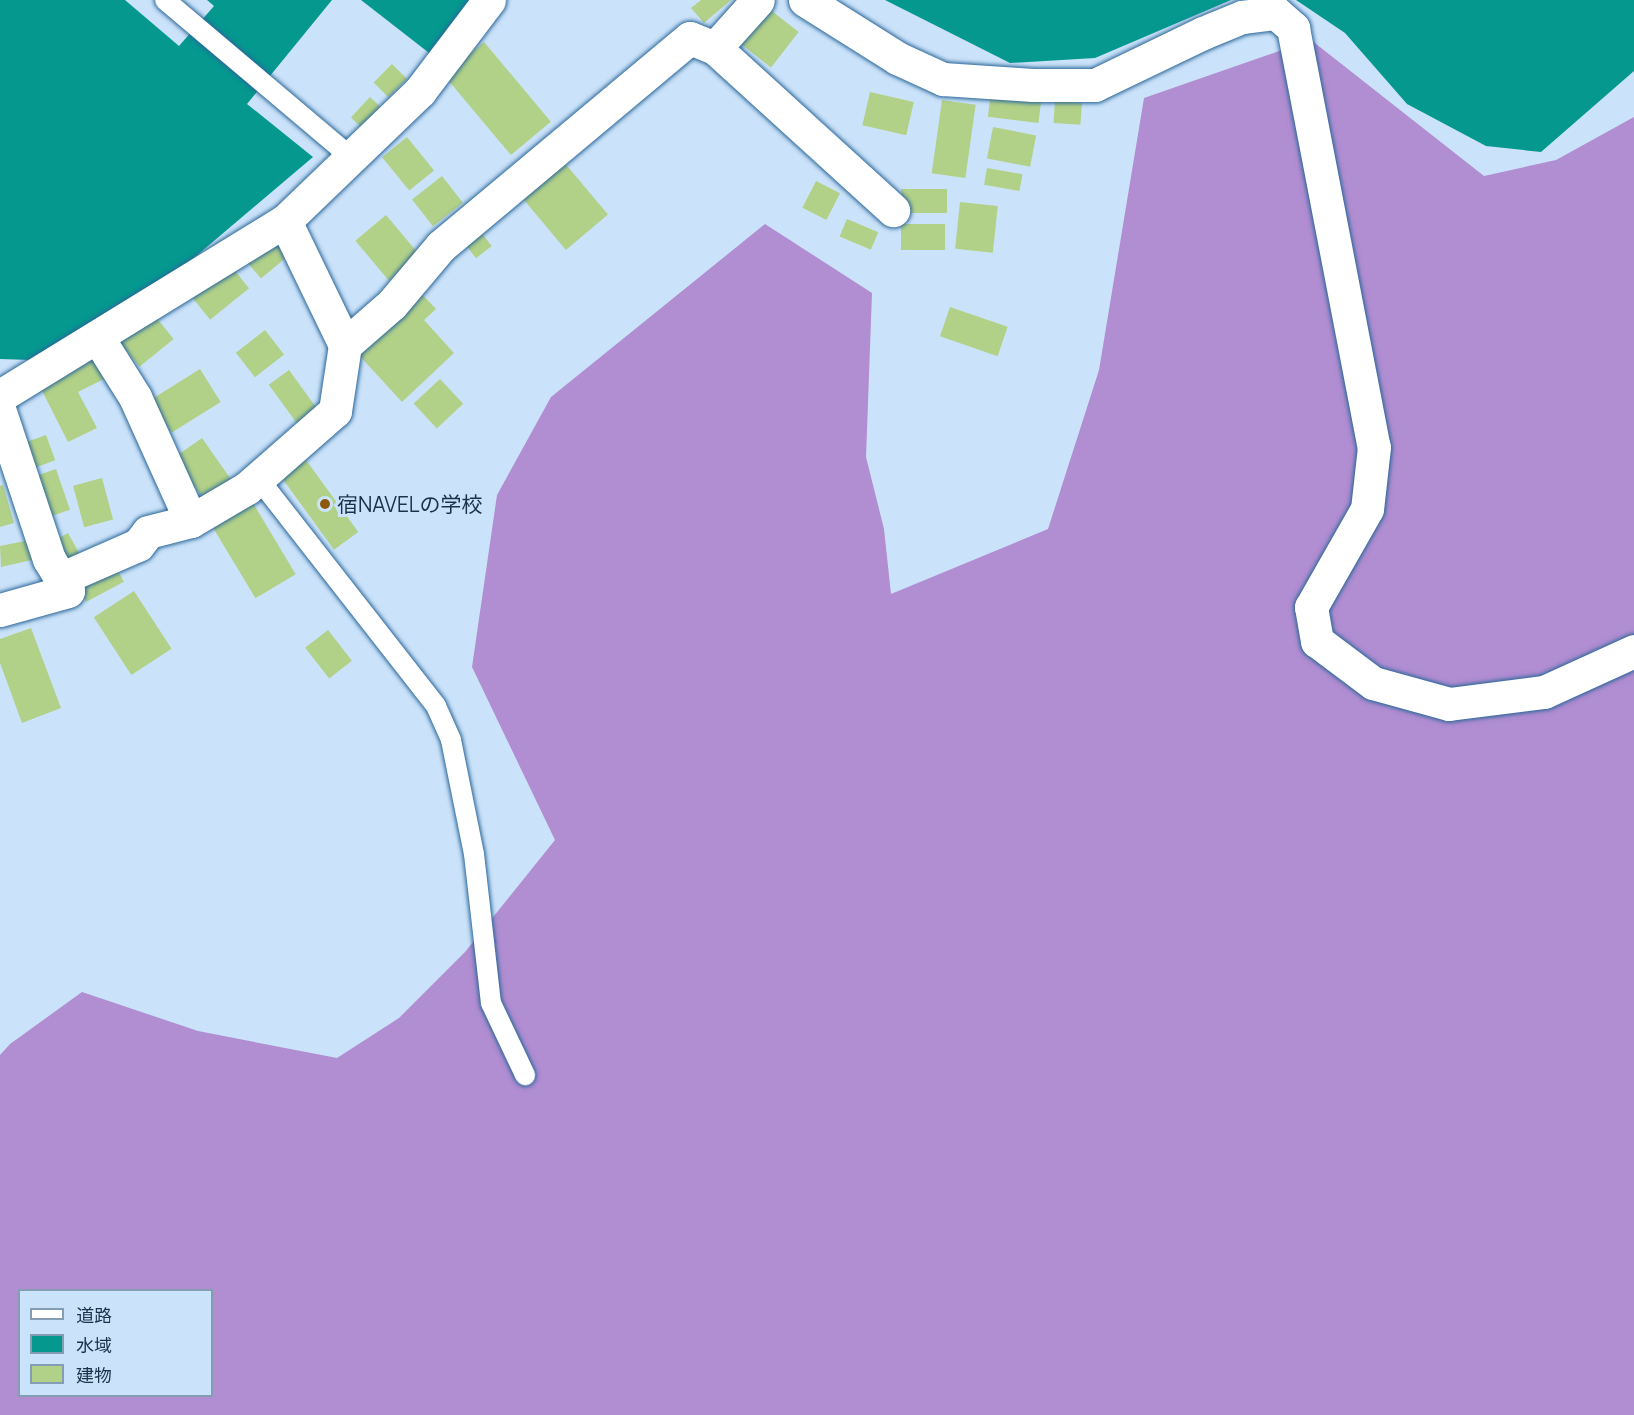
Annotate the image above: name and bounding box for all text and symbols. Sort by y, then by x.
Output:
place label: 宿NAVELの学校 [337,491,483,517]
marker: 宿NAVELの学校 [318,497,332,511]
legend [18,1289,213,1397]
text: 道路 [76,1303,112,1327]
text: 水域 [76,1333,112,1357]
text: 建物 [76,1363,112,1387]

